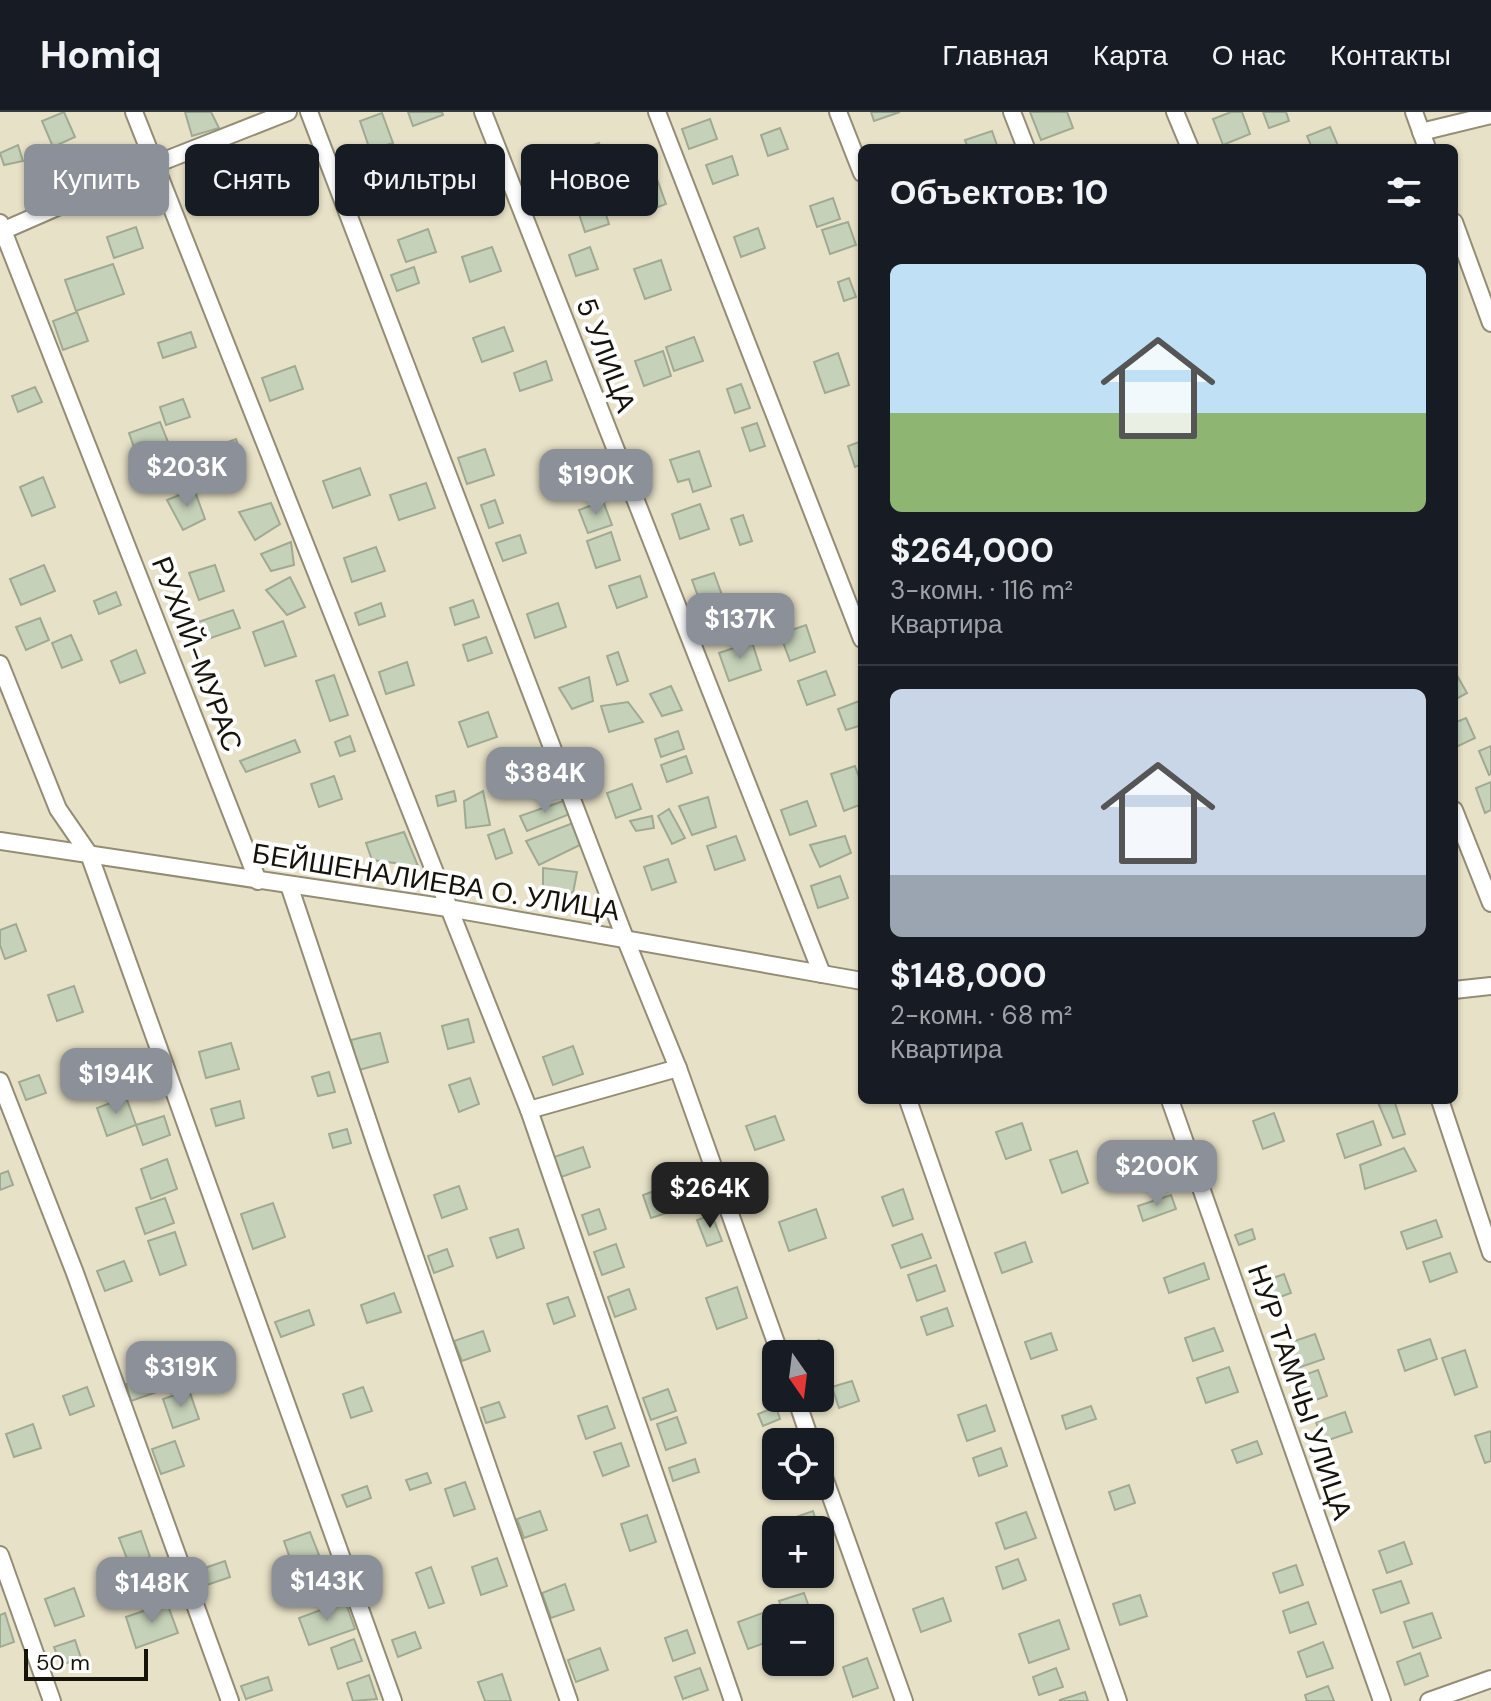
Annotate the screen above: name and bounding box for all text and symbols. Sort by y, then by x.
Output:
text: Homiq [40,30,161,80]
text: Главная [942,37,1049,74]
text: Карта [1093,37,1168,74]
text: О нас [1212,37,1286,74]
text: Контакты [1330,37,1451,74]
chip: Купить [24,144,169,216]
chip: Снять [185,144,319,216]
chip: Фильтры [335,144,505,216]
chip: Новое [521,144,658,216]
text: Объектов: 10 [890,170,1109,215]
icon: filters [1382,170,1426,214]
street label: 5 УЛИЦА [567,293,645,418]
icon: home [1086,316,1230,460]
pin: $203K [131,441,243,509]
pin: $190K [540,449,652,517]
text: $203K [146,450,228,484]
text: $190K [558,458,634,492]
text: $264,000 [890,528,1054,573]
street label: РУХИЙ-МУРАС [143,551,251,757]
text: 3-комн. · 116 m² [890,573,1073,607]
pin: $137K [684,593,796,661]
text: $137K [704,602,776,636]
text: Квартира [890,607,1002,641]
icon: home [1086,741,1230,885]
pin: $384K [489,747,601,815]
text: $384K [504,756,586,790]
street label: БЕЙШЕНАЛИЕВА О. УЛИЦА [250,835,623,929]
text: $148,000 [890,953,1047,998]
text: 2-комн. · 68 m² [890,998,1072,1032]
text: Квартира [890,1032,1002,1066]
pin: $194K [60,1048,172,1116]
text: $194K [78,1057,154,1091]
pin: $200K [1101,1140,1213,1208]
text: $200K [1115,1149,1199,1183]
pin: $264K [654,1162,766,1230]
text: $264K [669,1171,751,1205]
street label: НУР ТАМЧЫ УЛИЦА [1239,1259,1361,1525]
north arrow [762,1340,834,1412]
map controls [762,1340,834,1676]
pin: $319K [125,1341,237,1409]
text: $319K [144,1350,218,1384]
button: locate [762,1428,834,1500]
button: + [762,1516,834,1588]
pin: $143K [271,1555,383,1623]
pin: $148K [96,1557,208,1625]
text: $143K [290,1564,364,1598]
text: $148K [114,1566,190,1600]
button: − [762,1604,834,1676]
scale bar [24,1645,148,1681]
text: 50 m [36,1648,90,1677]

